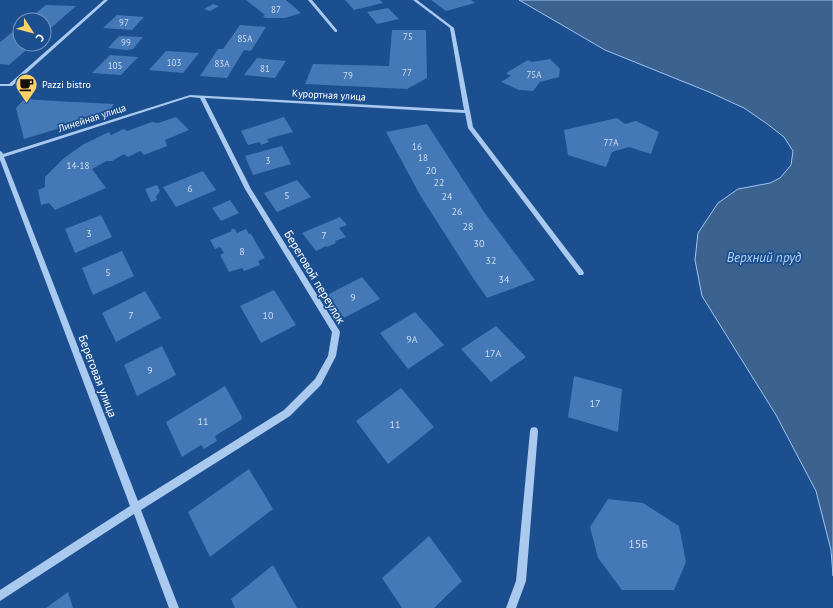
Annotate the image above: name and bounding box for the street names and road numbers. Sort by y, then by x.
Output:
street label: Курортная улица [292,87,366,103]
street label: Линейная улица [55,101,128,135]
street label: Береговой переулок [281,227,349,327]
street label: Береговая улица [75,333,121,419]

